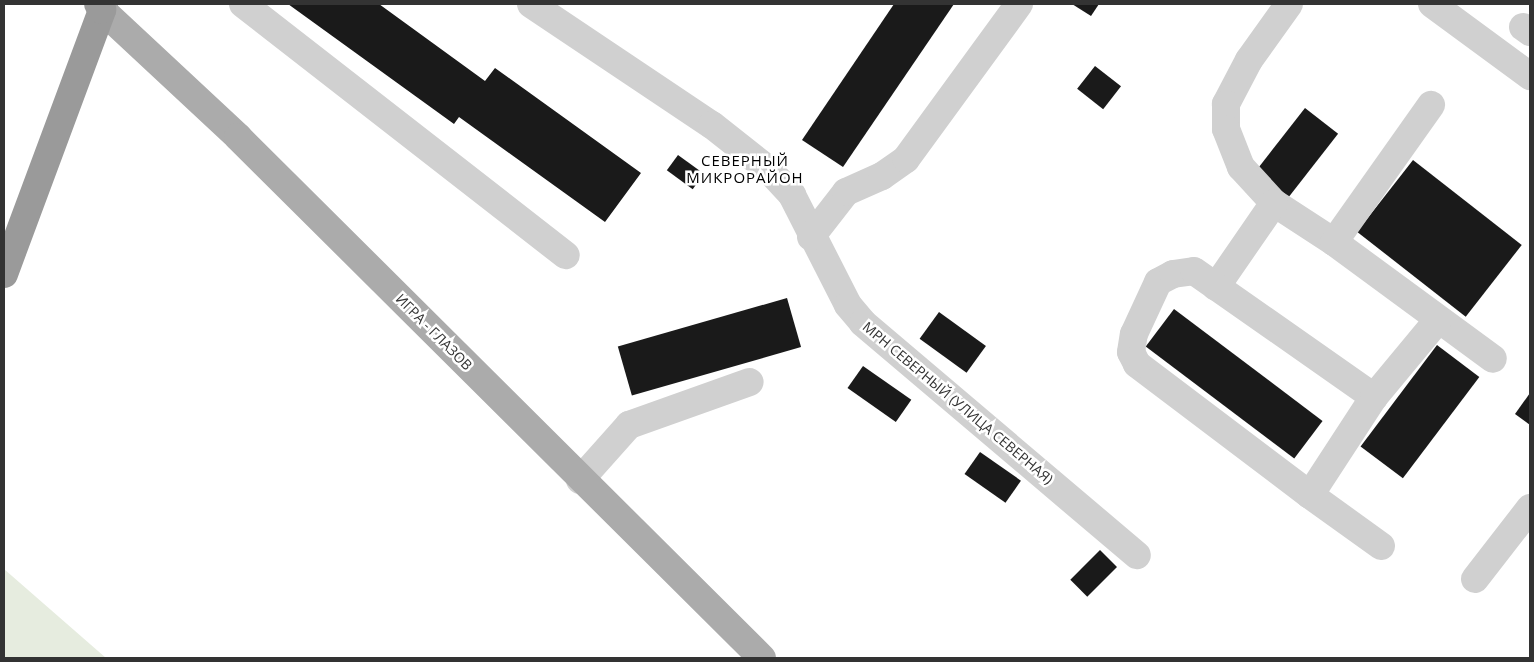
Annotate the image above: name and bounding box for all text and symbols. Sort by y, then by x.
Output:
district label: СЕВЕРНЫЙ МИКРОРАЙОН [685,151,805,186]
street label: ИГРА - ГЛАЗОВ [392,290,476,374]
street label: МРН СЕВЕРНЫЙ (УЛИЦА СЕВЕРНАЯ) [859,318,1057,488]

